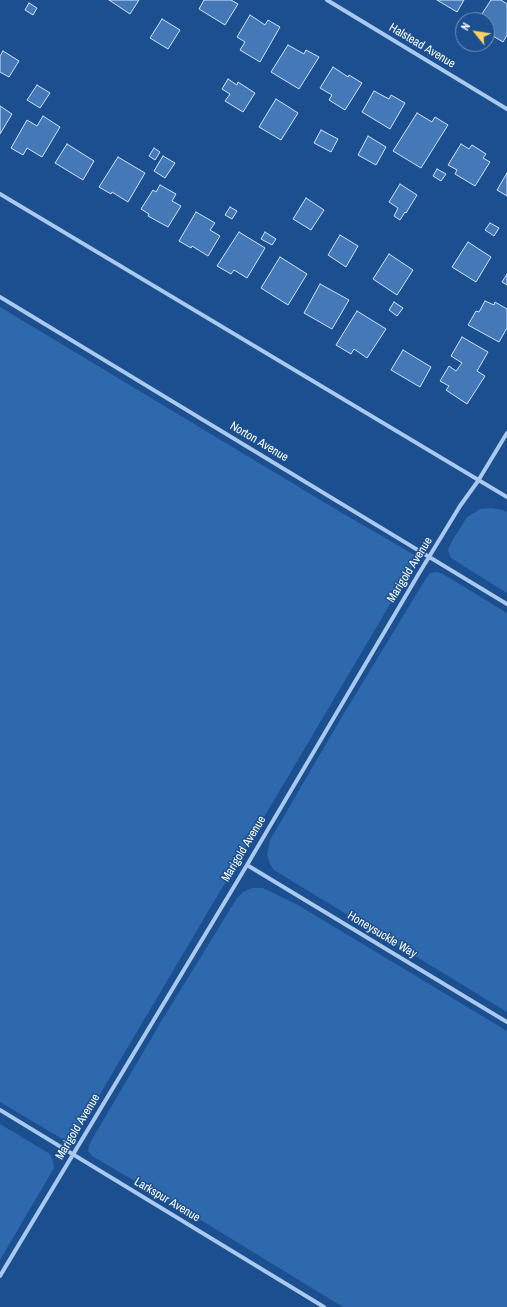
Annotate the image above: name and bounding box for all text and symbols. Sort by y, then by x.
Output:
north arrow [455,12,495,52]
text: N [458,20,473,33]
street label: Halstead Avenue [386,21,458,71]
street label: Norton Avenue [227,419,291,465]
street label: Marigold Avenue [384,535,436,605]
street label: Marigold Avenue [219,813,269,885]
street label: Honeysuckle Way [345,909,419,961]
street label: Marigold Avenue [53,1091,103,1163]
street label: Larkspur Avenue [131,1175,203,1225]

